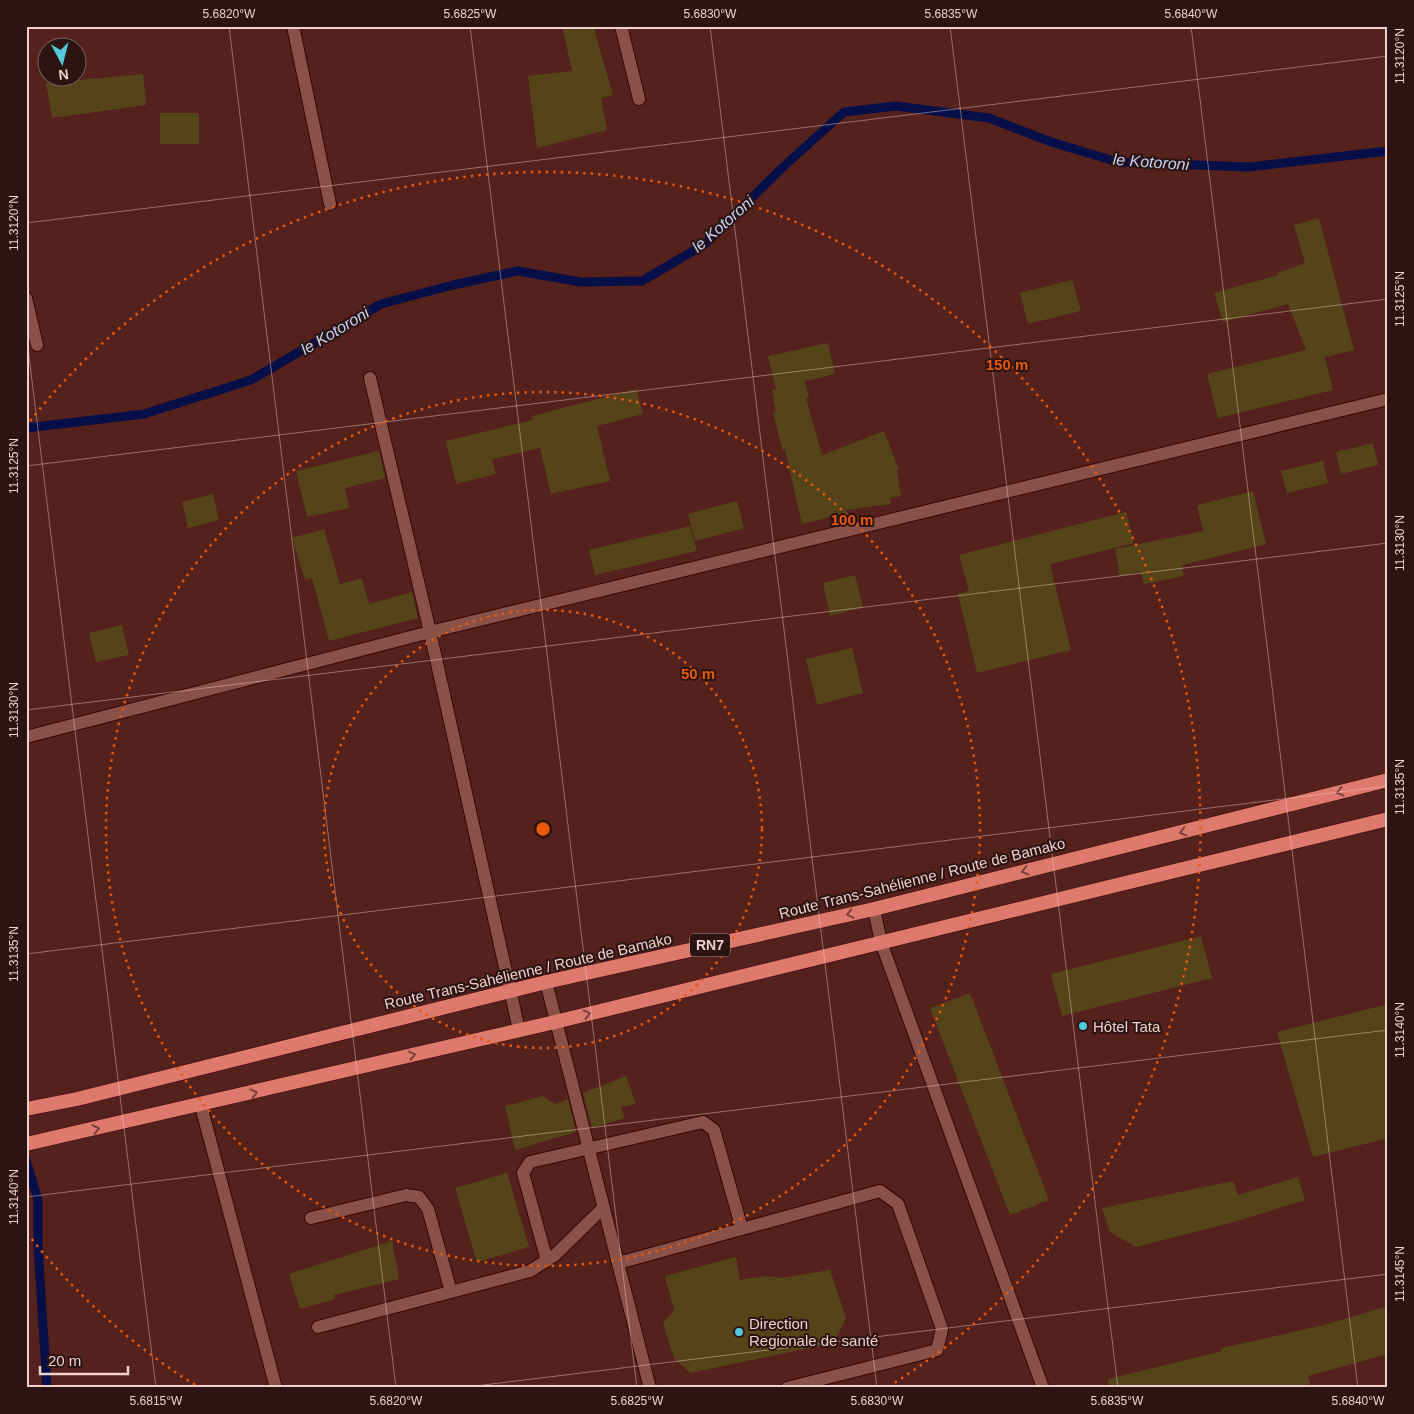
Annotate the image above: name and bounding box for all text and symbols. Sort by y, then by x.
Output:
text: 5.6820°W [203,7,256,21]
text: 5.6825°W [444,7,497,21]
text: 5.6830°W [684,7,737,21]
text: 5.6835°W [925,7,978,21]
text: 5.6840°W [1165,7,1218,21]
text: 11.3120°N [1393,28,1407,84]
north arrow [38,38,88,88]
text: N [58,66,70,83]
water label: le Kotoroni [1112,151,1190,173]
water label: le Kotoroni [689,192,758,256]
text: 11.3120°N [7,195,21,251]
text: 11.3125°N [1393,271,1407,327]
water label: le Kotoroni [298,304,373,358]
text: 150 m [986,356,1028,373]
text: 11.3125°N [7,438,21,494]
text: 100 m [831,511,873,528]
text: 11.3130°N [1393,515,1407,571]
text: 50 m [681,665,715,682]
text: 11.3130°N [7,682,21,738]
text: 11.3135°N [1393,759,1407,815]
one-way arrow [1336,786,1345,797]
centre of rings [534,820,552,838]
one-way arrow [1179,826,1187,836]
street label: Route Trans-Sahélienne / Route de Bamako [777,834,1067,922]
one-way arrow [1021,865,1030,876]
one-way arrow [846,908,855,919]
text: 11.3135°N [7,926,21,982]
street label: Route Trans-Sahélienne / Route de Bamako [383,930,673,1012]
road number: RN7 [690,934,730,956]
text: 11.3140°N [1393,1002,1407,1058]
one-way arrow [583,1009,592,1020]
place label: Hôtel Tata [1093,1018,1161,1035]
marker: Hôtel Tata [1077,1020,1089,1032]
one-way arrow [408,1050,417,1061]
one-way arrow [250,1088,259,1099]
one-way arrow [91,1124,100,1135]
text: 11.3140°N [7,1169,21,1225]
text: 11.3145°N [1393,1246,1407,1302]
place label: Direction Regionale de santé [749,1315,878,1349]
marker: Direction Regionale de santé [733,1326,745,1338]
scale bar [40,1344,128,1376]
text: 20 m [48,1352,81,1369]
text: 5.6815°W [130,1394,183,1408]
text: 5.6820°W [370,1394,423,1408]
text: 5.6825°W [611,1394,664,1408]
text: 5.6830°W [851,1394,904,1408]
text: 5.6835°W [1091,1394,1144,1408]
text: 5.6840°W [1332,1394,1385,1408]

